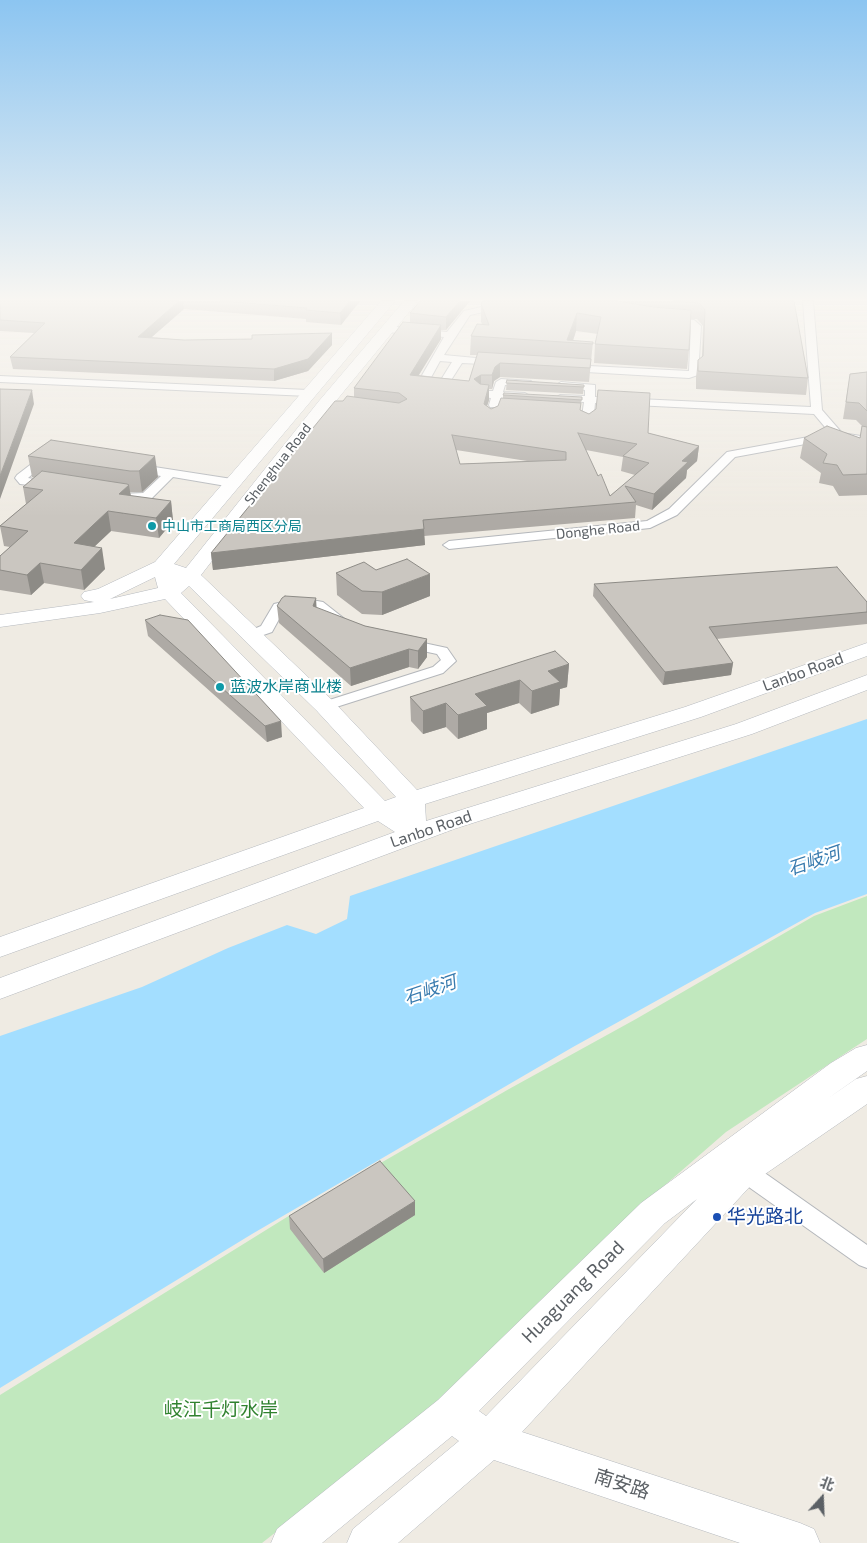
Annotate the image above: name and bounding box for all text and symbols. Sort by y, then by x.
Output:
street label: Shenghua Road [241,420,315,508]
street label: Donghe Road [555,517,641,543]
place label: 中山市工商局西区分局 [162,518,302,534]
marker: 中山市工商局西区分局 [146,520,158,532]
street label: Lanbo Road [760,648,846,696]
place label: 蓝波水岸商业楼 [230,677,342,697]
marker: 蓝波水岸商业楼 [214,681,226,693]
street label: Lanbo Road [388,806,474,852]
water label: 石岐河 [785,842,843,880]
water label: 石岐河 [401,971,459,1009]
place label: 华光路北 [727,1206,803,1228]
marker: 华光路北 [711,1211,723,1223]
street label: Huaguang Road [517,1236,629,1348]
park label: 岐江千灯水岸 [164,1399,278,1421]
street label: 南安路 [591,1464,653,1504]
north arrow [797,1473,847,1523]
text: 北 [818,1473,837,1494]

